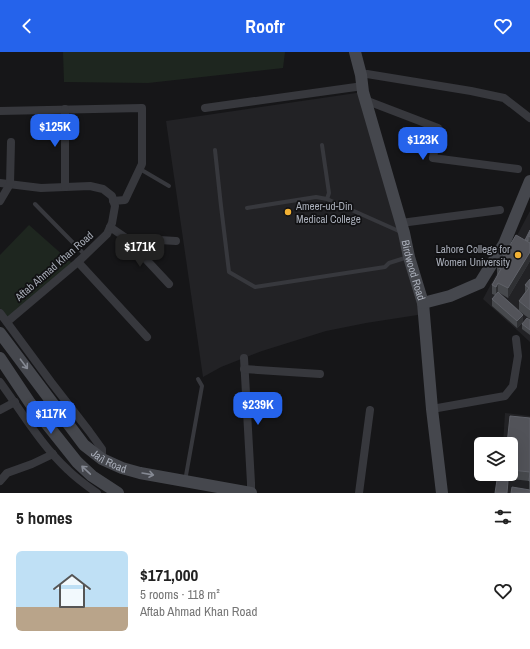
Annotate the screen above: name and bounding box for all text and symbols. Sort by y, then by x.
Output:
text: Roofr [245,14,285,39]
icon: back [16,15,38,37]
icon: heart [492,15,514,37]
pin: $125K [27,114,83,148]
text: $125K [39,118,71,135]
pin: $123K [395,127,451,161]
text: $123K [407,131,439,148]
place label: Ameer-ud-Din Medical College [295,199,361,226]
marker: Ameer-ud-Din Medical College [283,207,293,217]
street label: Aftab Ahmad Khan Road [11,228,96,305]
pin: $171K [112,234,168,268]
text: $171K [124,238,156,255]
street label: Birdwood Road [399,239,429,302]
place label: Lahore College for Women University [436,242,510,269]
marker: Lahore College for Women University [513,250,523,260]
one-way arrow [19,358,28,369]
pin: $239K [230,392,286,426]
text: $239K [242,396,274,413]
pin: $117K [23,401,79,435]
text: $117K [36,405,66,422]
map controls [474,437,518,481]
button: layers [474,437,518,481]
street label: Jail Road [88,446,128,476]
one-way arrow [81,465,91,475]
one-way arrow [141,470,154,478]
text: 5 homes [16,506,73,529]
icon: filters [492,506,514,528]
text: $171,000 [140,563,198,586]
icon: home [48,567,96,615]
icon: heart [492,580,514,602]
text: 5 rooms · 118 m² [140,586,220,603]
text: Aftab Ahmad Khan Road [140,603,257,620]

